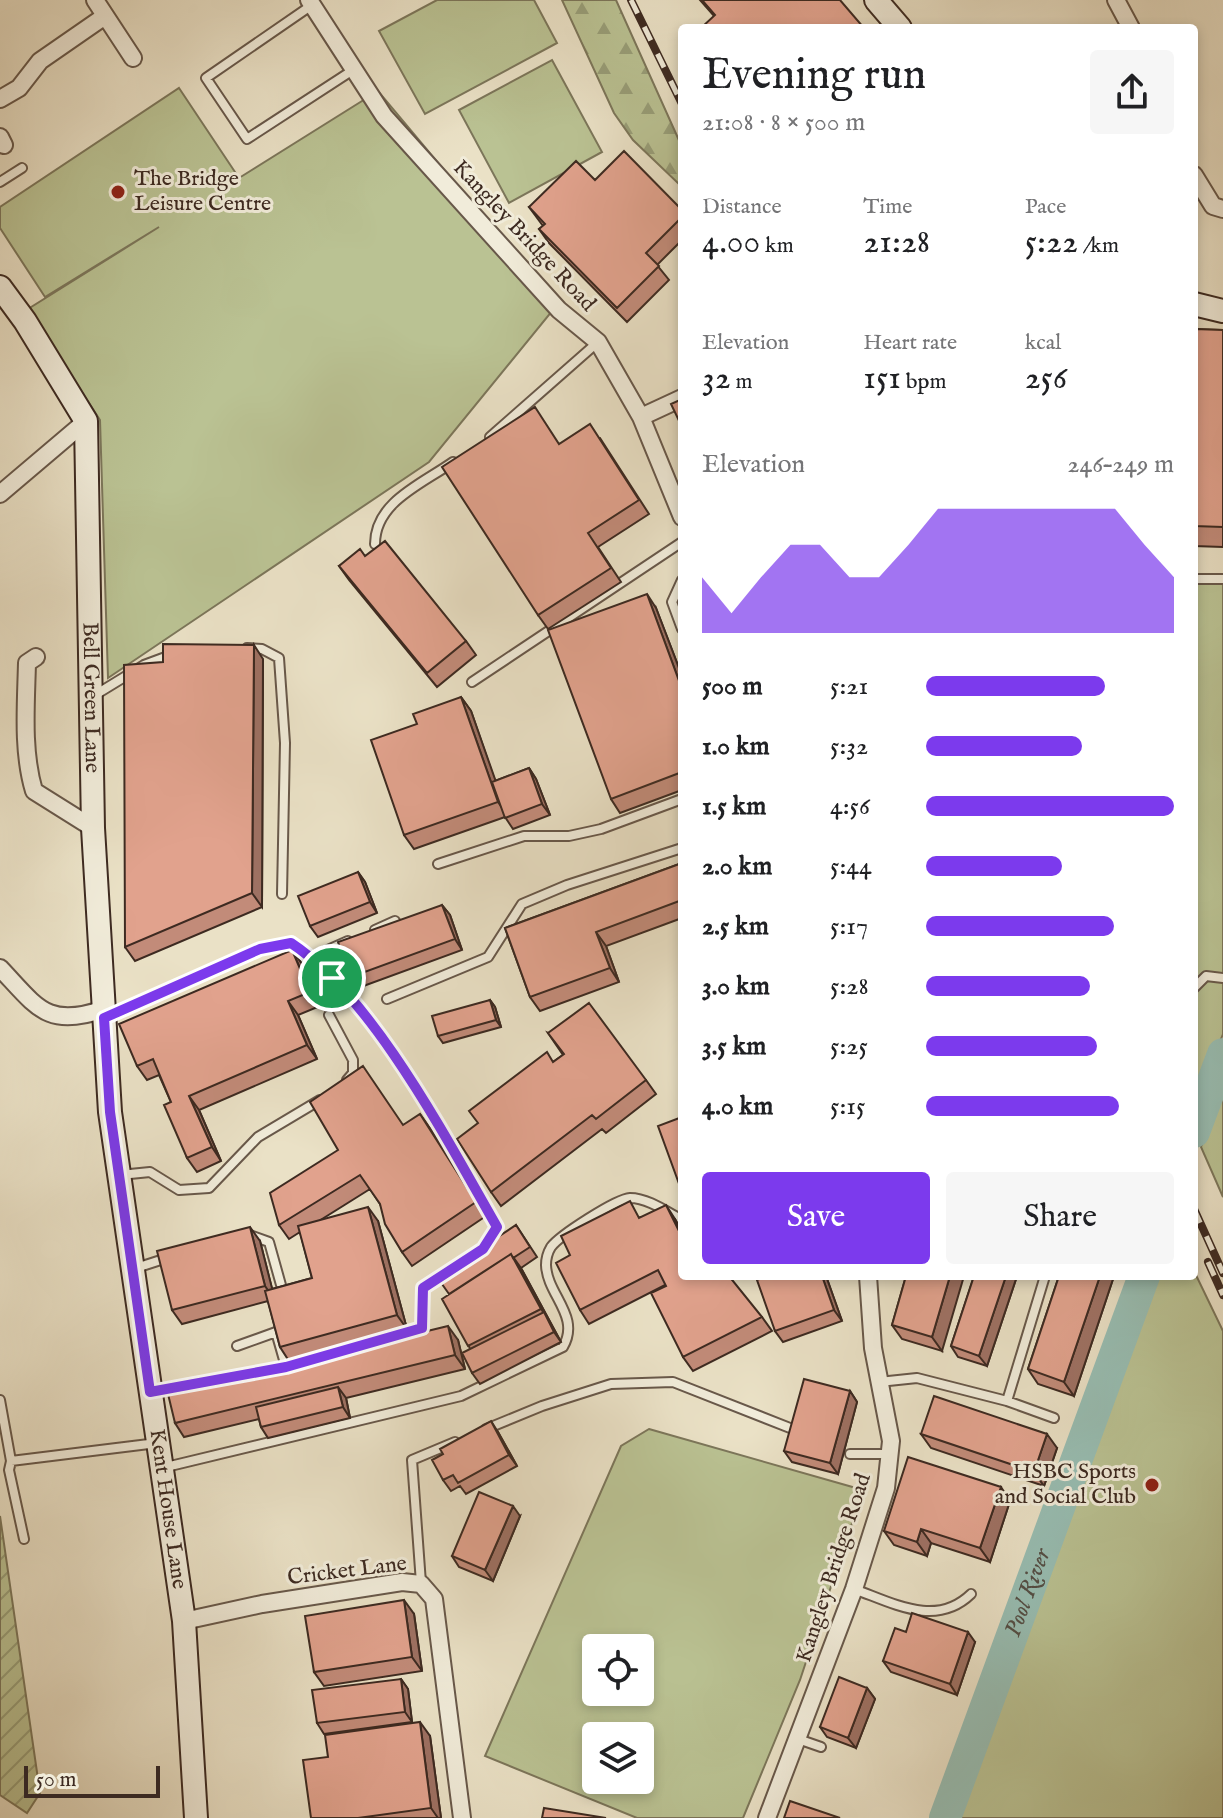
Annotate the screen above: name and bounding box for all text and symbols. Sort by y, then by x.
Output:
text: Evening run [702,48,926,104]
button: share [1090,50,1174,134]
text: 21:08 · 8 × 500 m [702,106,865,139]
street label: Kangley Bridge Road [446,154,602,318]
place label: The Bridge Leisure Centre [134,165,271,218]
marker: The Bridge Leisure Centre [109,183,127,201]
text: Distance [702,193,782,221]
text: Time [863,193,912,221]
text: Pace [1025,193,1066,221]
text: 4.00 [702,221,760,264]
text: 21:28 [863,221,930,264]
text: 5:22 [1025,221,1078,264]
text: km [760,232,794,260]
text: /km [1078,232,1119,260]
text: Elevation [702,329,789,357]
text: Heart rate [863,329,957,357]
text: kcal [1025,329,1061,357]
text: 32 [702,357,731,400]
text: 151 [863,357,901,400]
text: 256 [1025,357,1067,400]
text: m [731,368,752,396]
text: bpm [901,368,946,396]
text: Elevation [702,448,805,481]
text: 246–249 m [1067,448,1174,481]
street label: Bell Green Lane [75,622,106,773]
text: 500 m [702,670,763,703]
text: 5:21 [830,670,868,703]
text: 1.0 km [702,730,770,763]
text: 5:32 [830,730,868,763]
text: 1.5 km [702,790,766,823]
text: 4:56 [830,790,870,823]
text: 2.0 km [702,850,772,883]
text: 5:44 [830,850,872,883]
text: 2.5 km [702,910,769,943]
text: 5:17 [830,910,868,943]
pin [298,944,366,1012]
icon: arrive [310,956,354,1000]
text: 3.0 km [702,970,770,1003]
text: 5:28 [830,970,869,1003]
text: 3.5 km [702,1030,766,1063]
text: 5:25 [830,1030,868,1063]
text: 4.0 km [702,1090,773,1123]
text: 5:15 [830,1090,865,1123]
button: Save [702,1172,930,1264]
button: Share [946,1172,1174,1264]
street label: Kent House Lane [142,1427,193,1591]
place label: HSBC Sports and Social Club [995,1458,1136,1511]
street label: Kangley Bridge Road [790,1470,878,1666]
marker: HSBC Sports and Social Club [1143,1476,1161,1494]
water label: Pool River [997,1543,1059,1641]
street label: Cricket Lane [286,1550,408,1592]
map controls [582,1634,654,1794]
button: locate [582,1634,654,1706]
button: layers [582,1722,654,1794]
scale bar [24,1762,160,1798]
text: 50 m [36,1766,77,1794]

